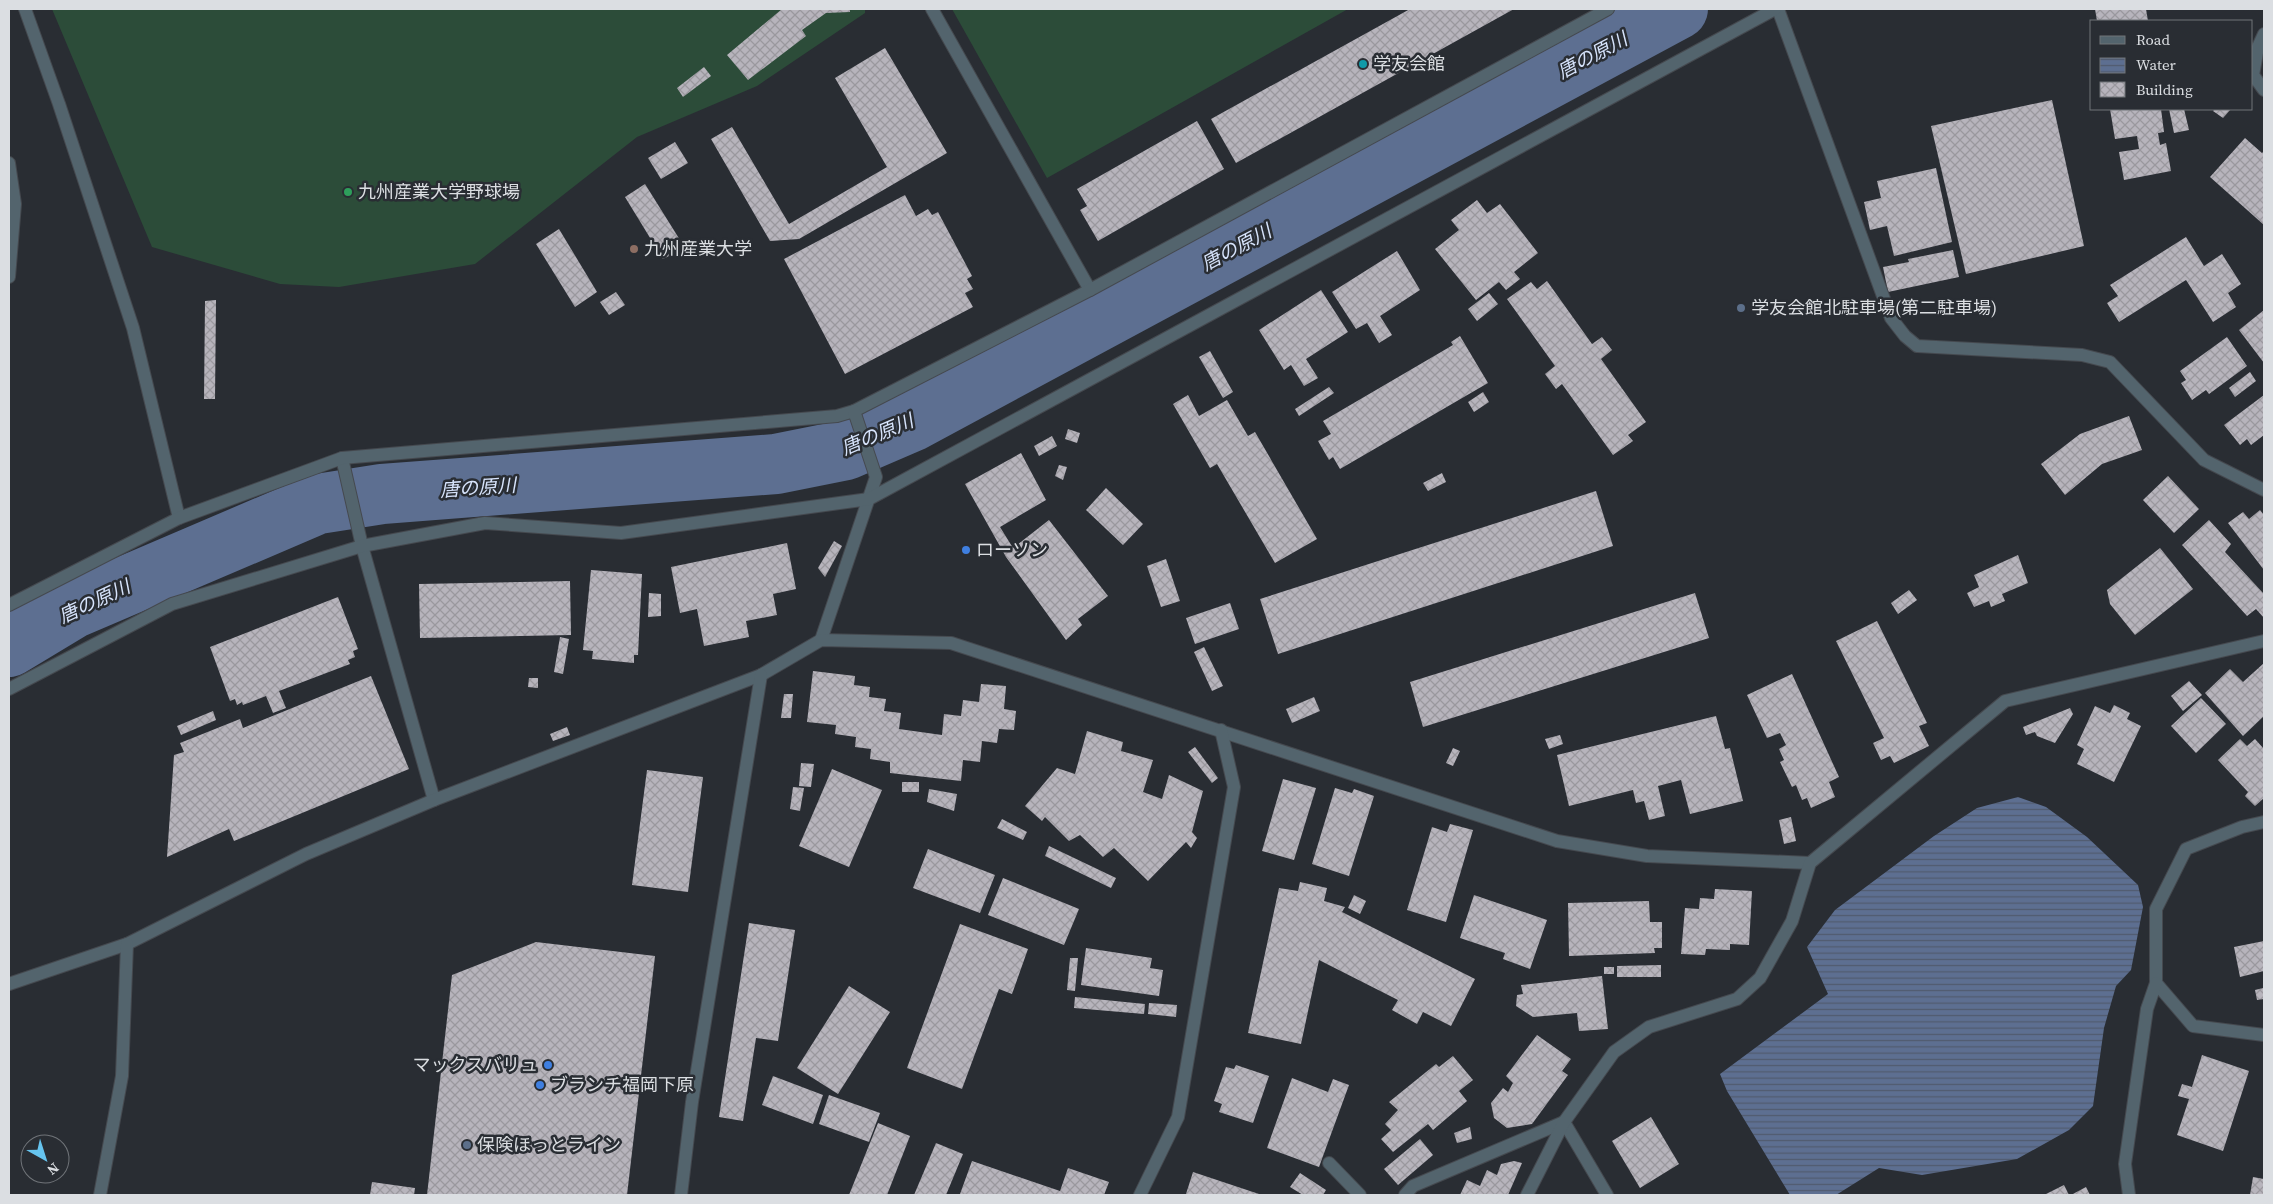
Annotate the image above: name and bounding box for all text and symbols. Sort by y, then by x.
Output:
legend [2090,20,2253,110]
water label: 唐の原川 [1552,25,1633,84]
text: Road [2136,29,2170,50]
place label: 学友会館 [1373,51,1445,76]
text: Water [2136,54,2177,75]
marker: 学友会館 [1357,58,1369,70]
text: Building [2136,79,2193,100]
place label: 九州産業大学野球場 [358,179,520,204]
marker: 九州産業大学野球場 [342,186,354,198]
water label: 唐の原川 [1196,217,1277,276]
place label: 九州産業大学 [644,236,752,261]
marker: 九州産業大学 [628,243,640,255]
place label: 学友会館北駐車場(第二駐車場) [1751,295,1997,320]
marker: 学友会館北駐車場(第二駐車場) [1735,302,1747,314]
water label: 唐の原川 [837,406,919,461]
water label: 唐の原川 [439,471,519,503]
place label: ローソン [976,537,1048,562]
marker: ローソン [960,544,972,556]
water label: 唐の原川 [54,572,136,629]
place label: マックスバリュ [413,1052,538,1077]
marker: マックスバリュ [542,1059,554,1071]
place label: ブランチ福岡下原 [550,1072,694,1097]
marker: ブランチ福岡下原 [534,1079,546,1091]
place label: 保険ほっとライン [477,1132,621,1157]
north arrow [20,1134,70,1184]
marker: 保険ほっとライン [461,1139,473,1151]
text: N [43,1158,63,1180]

